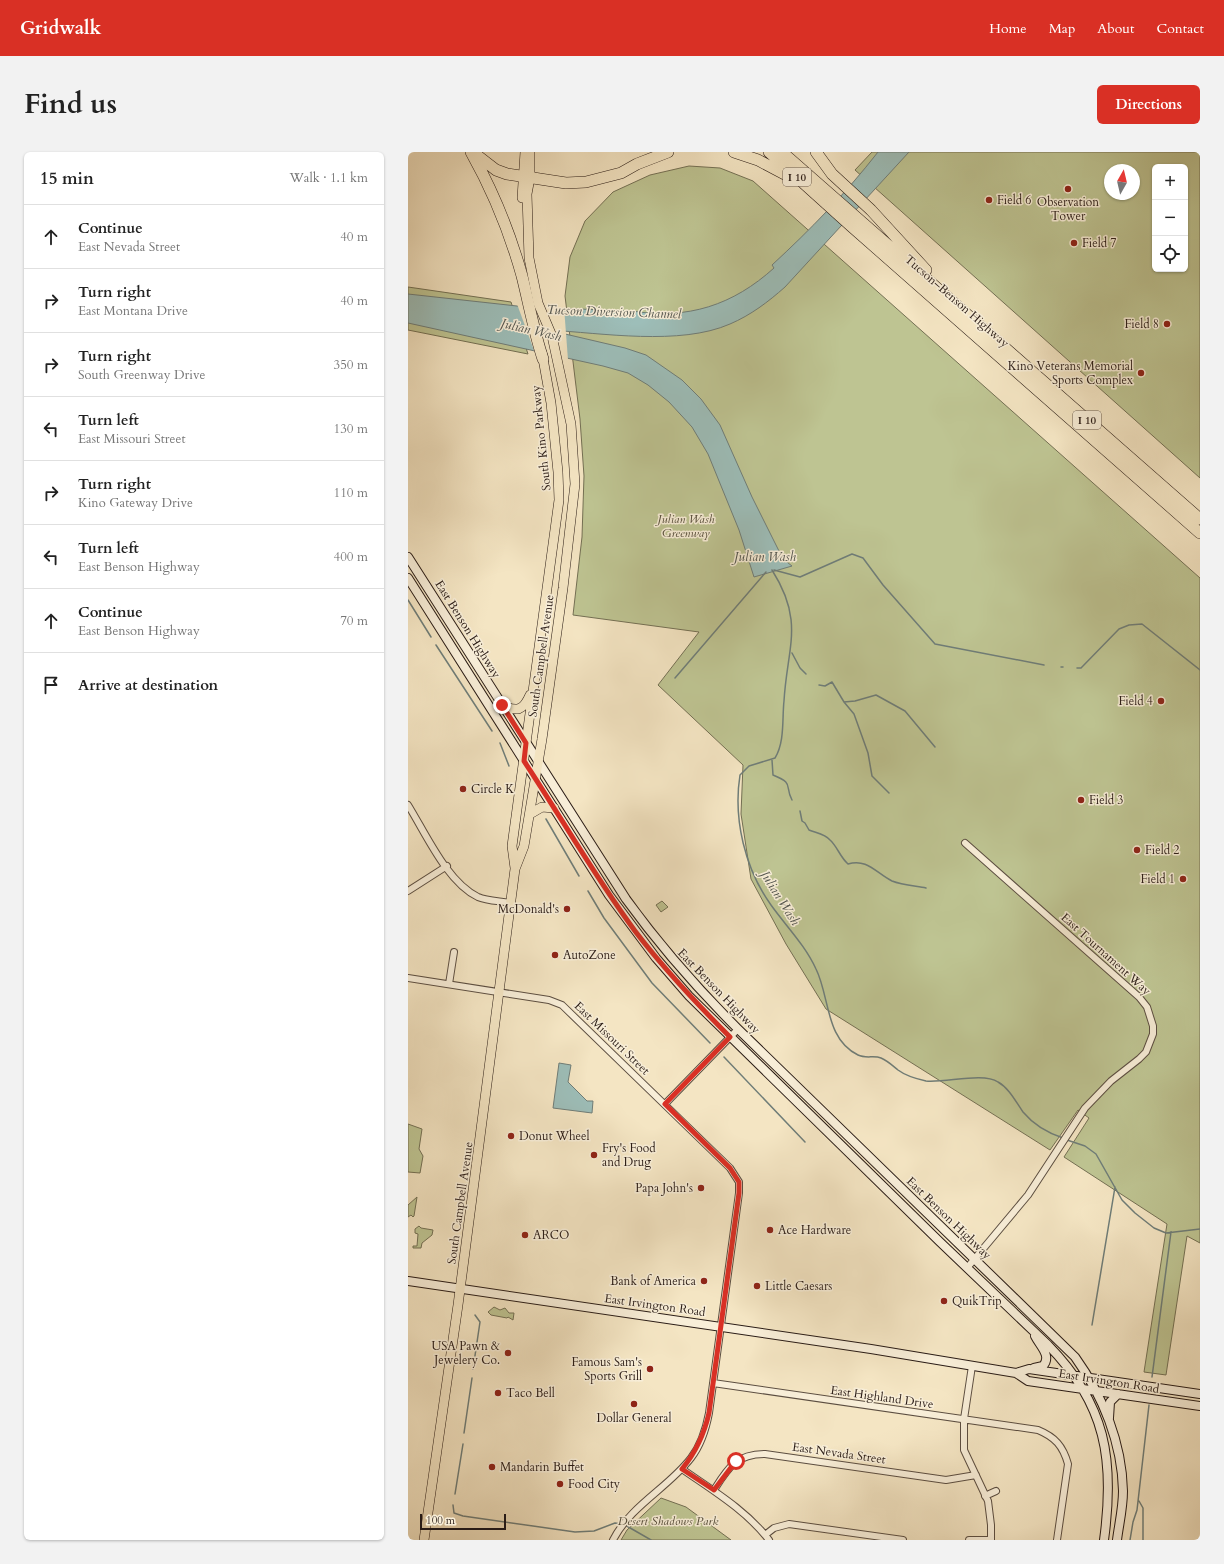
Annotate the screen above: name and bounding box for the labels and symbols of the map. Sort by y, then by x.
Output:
north arrow [1104,164,1140,200]
road number: I 10 [783,168,811,186]
marker: Observation Tower [1063,184,1073,194]
place label: Field 6 [997,192,1031,208]
place label: Observation Tower [1037,194,1099,224]
marker: Field 6 [984,195,994,205]
place label: Field 7 [1082,235,1116,251]
marker: Field 7 [1069,238,1079,248]
street label: Tucson–Benson Highway [901,251,1013,351]
water label: Tucson Diversion Channel [546,301,682,323]
water label: Julian Wash [496,314,564,346]
place label: Field 8 [1125,316,1159,332]
marker: Field 8 [1162,319,1172,329]
place label: Kino Veterans Memorial Sports Complex [1008,358,1133,388]
marker: Kino Veterans Memorial Sports Complex [1136,368,1146,378]
street label: South Kino Parkway [527,384,554,491]
road number: I 10 [1073,411,1101,429]
park label: Julian Wash Greenway [654,511,715,541]
water label: Julian Wash [731,548,797,566]
street label: East Benson Highway [431,577,505,681]
street label: South Campbell Avenue [524,594,558,718]
place label: Field 4 [1119,693,1153,709]
route end [493,696,511,714]
marker: Field 4 [1156,696,1166,706]
place label: Circle K [471,781,514,797]
marker: Circle K [458,784,468,794]
place label: Field 3 [1089,792,1123,808]
marker: Field 3 [1076,795,1086,805]
place label: Field 2 [1145,842,1179,858]
marker: Field 2 [1132,845,1142,855]
water label: Julian Wash [754,864,804,930]
place label: Field 1 [1141,871,1175,887]
marker: Field 1 [1178,874,1188,884]
place label: McDonald's [498,901,559,917]
marker: McDonald's [562,904,572,914]
street label: East Tournament Way [1058,909,1155,999]
street label: East Benson Highway [674,945,764,1037]
place label: AutoZone [563,947,616,963]
marker: AutoZone [550,950,560,960]
street label: East Missouri Street [571,998,653,1078]
place label: Donut Wheel [519,1128,589,1144]
marker: Donut Wheel [506,1131,516,1141]
place label: Fry's Food and Drug [602,1140,656,1170]
street label: South Campbell Avenue [443,1141,477,1265]
marker: Fry's Food and Drug [589,1150,599,1160]
street label: East Benson Highway [903,1173,995,1263]
place label: Papa John's [635,1180,693,1196]
marker: Papa John's [696,1183,706,1193]
place label: Ace Hardware [778,1222,851,1238]
marker: Ace Hardware [765,1225,775,1235]
place label: ARCO [533,1227,569,1243]
marker: ARCO [520,1230,530,1240]
place label: Bank of America [610,1273,697,1289]
marker: Bank of America [699,1276,709,1286]
place label: Little Caesars [765,1278,832,1294]
marker: Little Caesars [752,1281,762,1291]
street label: East Irvington Road [603,1290,707,1320]
place label: QuikTrip [952,1293,1002,1309]
marker: QuikTrip [939,1296,949,1306]
place label: USA Pawn & Jewelery Co. [432,1338,500,1368]
marker: USA Pawn & Jewelery Co. [503,1348,513,1358]
place label: Famous Sam's Sports Grill [571,1354,642,1384]
marker: Famous Sam's Sports Grill [645,1364,655,1374]
street label: East Irvington Road [1057,1365,1161,1397]
street label: East Highland Drive [829,1382,935,1412]
place label: Taco Bell [506,1385,555,1401]
marker: Taco Bell [493,1388,503,1398]
marker: Dollar General [629,1399,639,1409]
place label: Dollar General [597,1410,671,1426]
street label: East Nevada Street [791,1439,887,1468]
route start [727,1452,745,1470]
place label: Mandarin Buffet [500,1459,584,1475]
marker: Mandarin Buffet [487,1462,497,1472]
place label: Food City [568,1476,621,1492]
marker: Food City [555,1479,565,1489]
scale bar [420,1512,506,1531]
park label: Desert Shadows Park [618,1513,718,1529]

